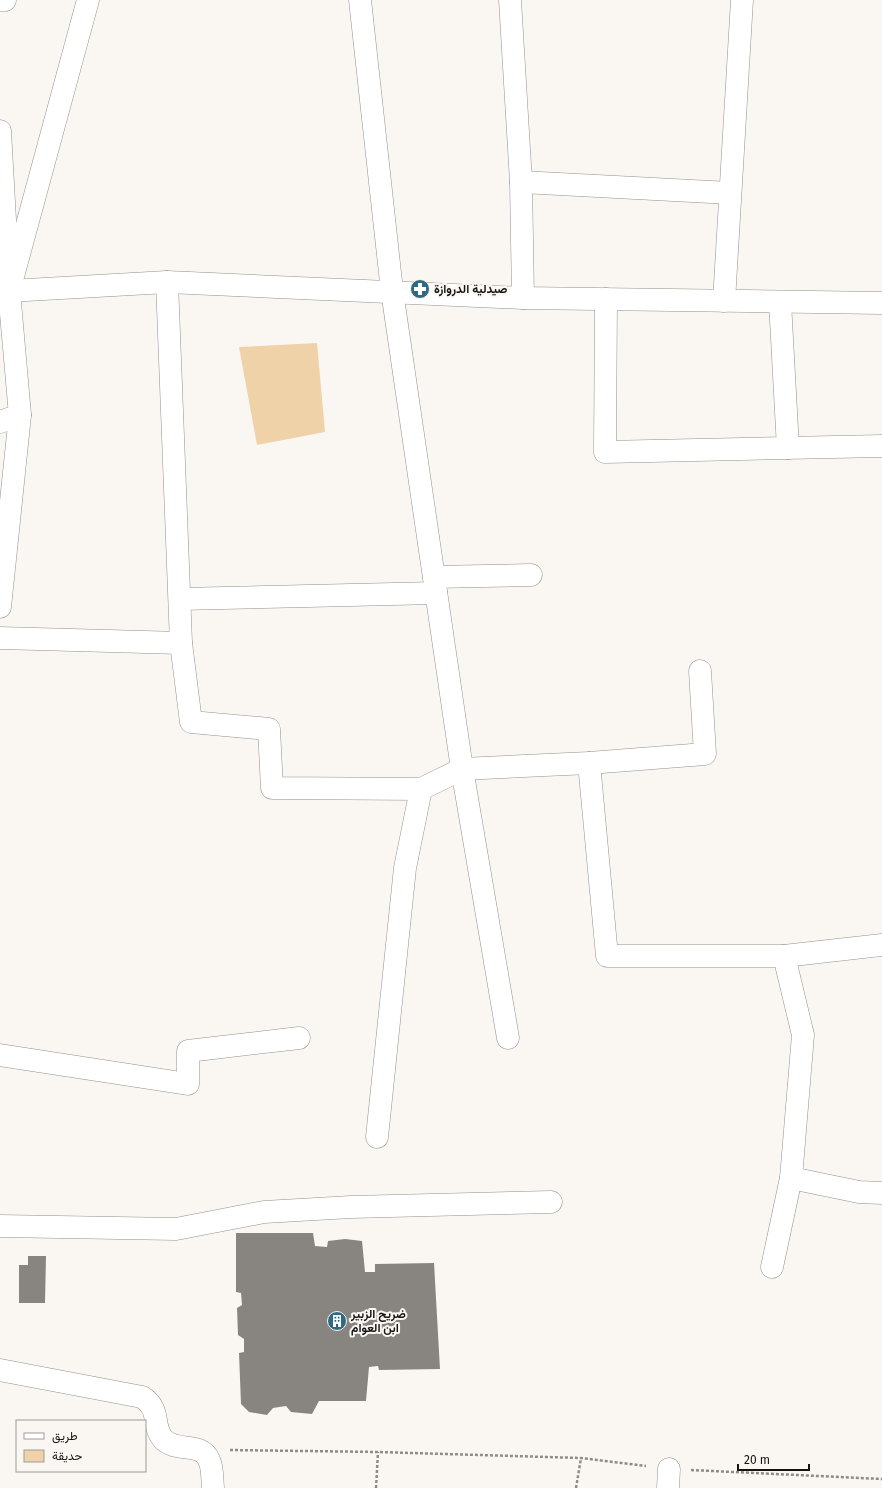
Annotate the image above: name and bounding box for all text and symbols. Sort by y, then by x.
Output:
pharmacy icon: صيدلية الدروازة [409,278,431,300]
place label: صيدلية الدروازة [434,282,508,297]
place label: ضريح الزبير ابن العوام [350,1307,406,1336]
building icon: ضريح الزبير ابن العوام [326,1310,348,1332]
legend [16,1420,146,1472]
text: طريق [52,1429,78,1444]
scale bar [738,1446,809,1472]
text: حديقة [52,1449,82,1463]
text: 20 m [744,1453,770,1467]

